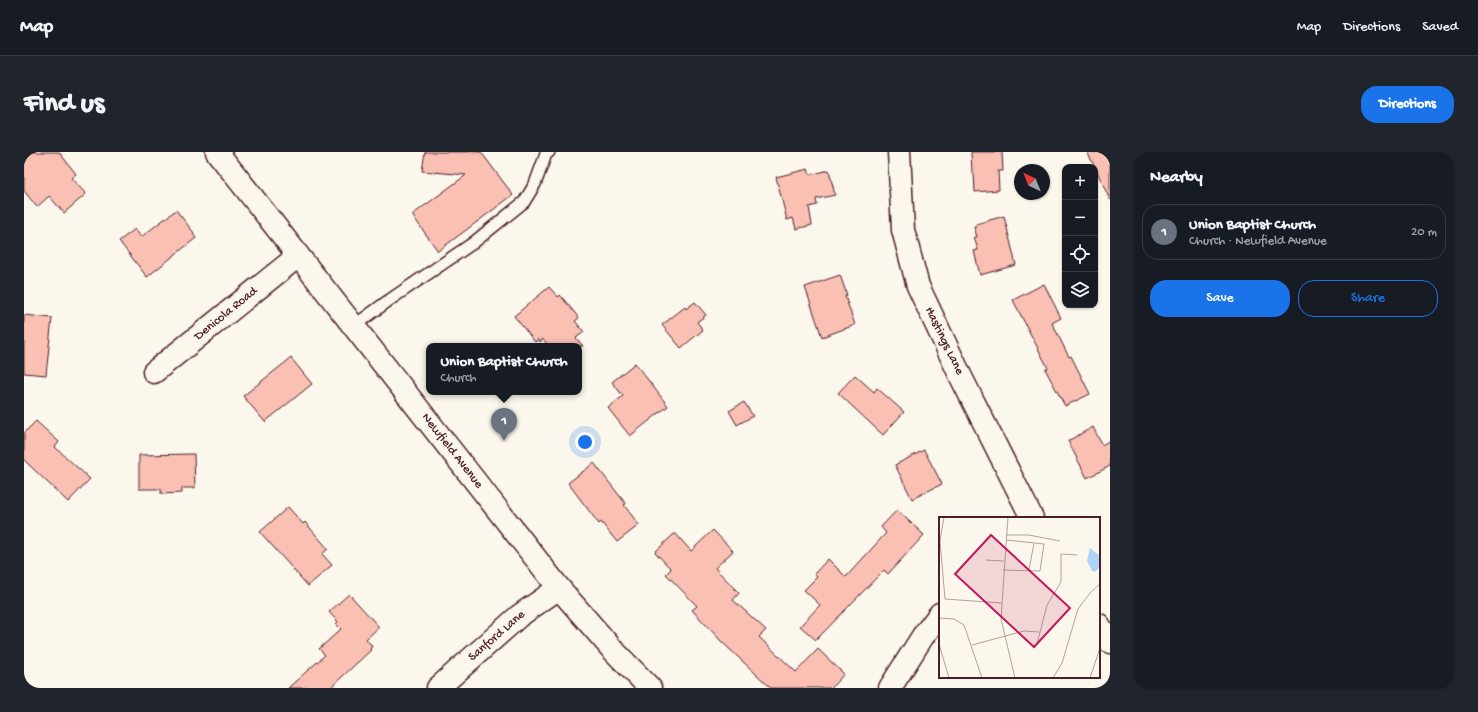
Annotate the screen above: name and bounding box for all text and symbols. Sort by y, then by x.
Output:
text: Map [20,16,53,39]
text: Map [1297,19,1321,36]
text: Directions [1343,19,1400,36]
text: Saved [1422,19,1458,36]
button: Directions [1361,86,1454,123]
text: Find us [24,88,104,121]
north arrow [1014,164,1050,200]
map controls [1062,164,1098,308]
button: + [1062,164,1098,200]
text: Nearby [1150,168,1203,188]
button: − [1062,200,1098,236]
text: Union Baptist Church [1189,216,1316,234]
text: 1 [1161,225,1167,240]
text: 20 m [1411,225,1437,240]
text: Church · Newfield Avenue [1189,234,1327,249]
button: locate [1062,236,1098,272]
button: layers [1062,272,1098,308]
button: Save [1150,280,1290,317]
button: Share [1298,280,1438,317]
street label: Denicola Road [191,283,262,345]
street label: Hastings Lane [921,305,967,378]
popup [426,343,582,395]
text: Union Baptist Church [440,353,568,371]
text: Church [440,371,477,386]
pin: 1 [491,408,517,441]
street label: Newfield Avenue [418,410,486,492]
your location [575,432,595,452]
inset map [939,517,1100,678]
street label: Sanford Lane [466,607,529,665]

